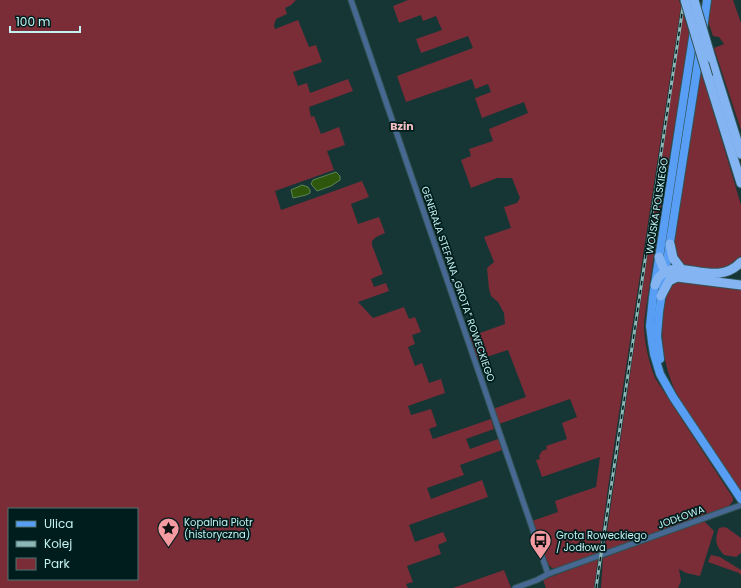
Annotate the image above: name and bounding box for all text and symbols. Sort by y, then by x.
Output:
scale bar [10,8,80,34]
text: 100 m [16,13,50,30]
district label: Bzin [390,118,414,134]
street label: WOJSKA POLSKIEGO [642,157,672,255]
street label: GENERAŁA STEFANA „GROTA” ROWECKIEGO [417,184,499,384]
street label: JODŁOWA [655,501,707,532]
legend [8,508,138,580]
text: Ulica [44,515,73,532]
place icon: Kopalnia Piotr (historyczna) [156,515,182,548]
place label: Kopalnia Piotr (historyczna) [184,515,253,542]
bus stop icon: Grota Roweckiego / Jodłowa [527,528,553,561]
place label: Grota Roweckiego / Jodłowa [556,528,647,555]
text: Kolej [44,535,72,552]
text: Park [44,555,71,572]

